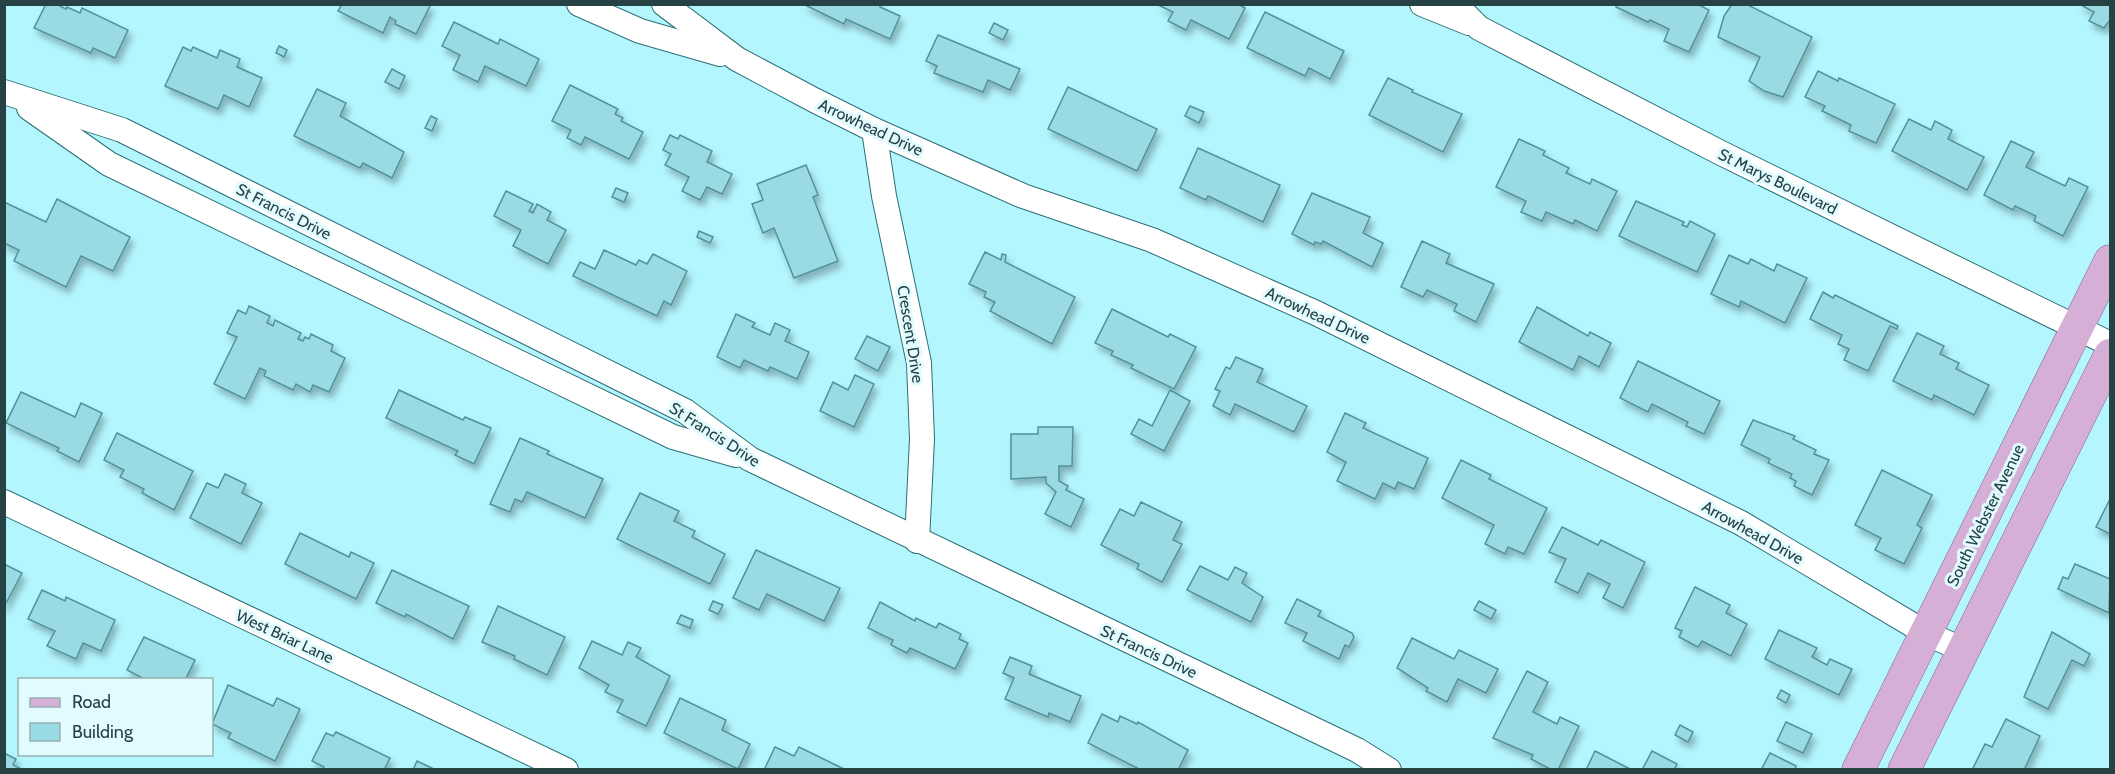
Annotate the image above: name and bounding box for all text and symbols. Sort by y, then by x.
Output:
street label: Arrowhead Drive [816,95,926,160]
street label: St Marys Boulevard [1715,144,1840,218]
street label: St Francis Drive [233,179,334,244]
street label: Arrowhead Drive [1263,283,1373,348]
street label: Crescent Drive [893,284,928,384]
street label: St Francis Drive [666,398,764,471]
street label: South Webster Avenue [1943,441,2028,589]
street label: Arrowhead Drive [1699,497,1807,568]
street label: West Briar Lane [233,606,337,667]
street label: St Francis Drive [1098,621,1200,682]
legend [18,678,213,756]
text: Road [72,691,111,713]
text: Building [72,721,134,743]

